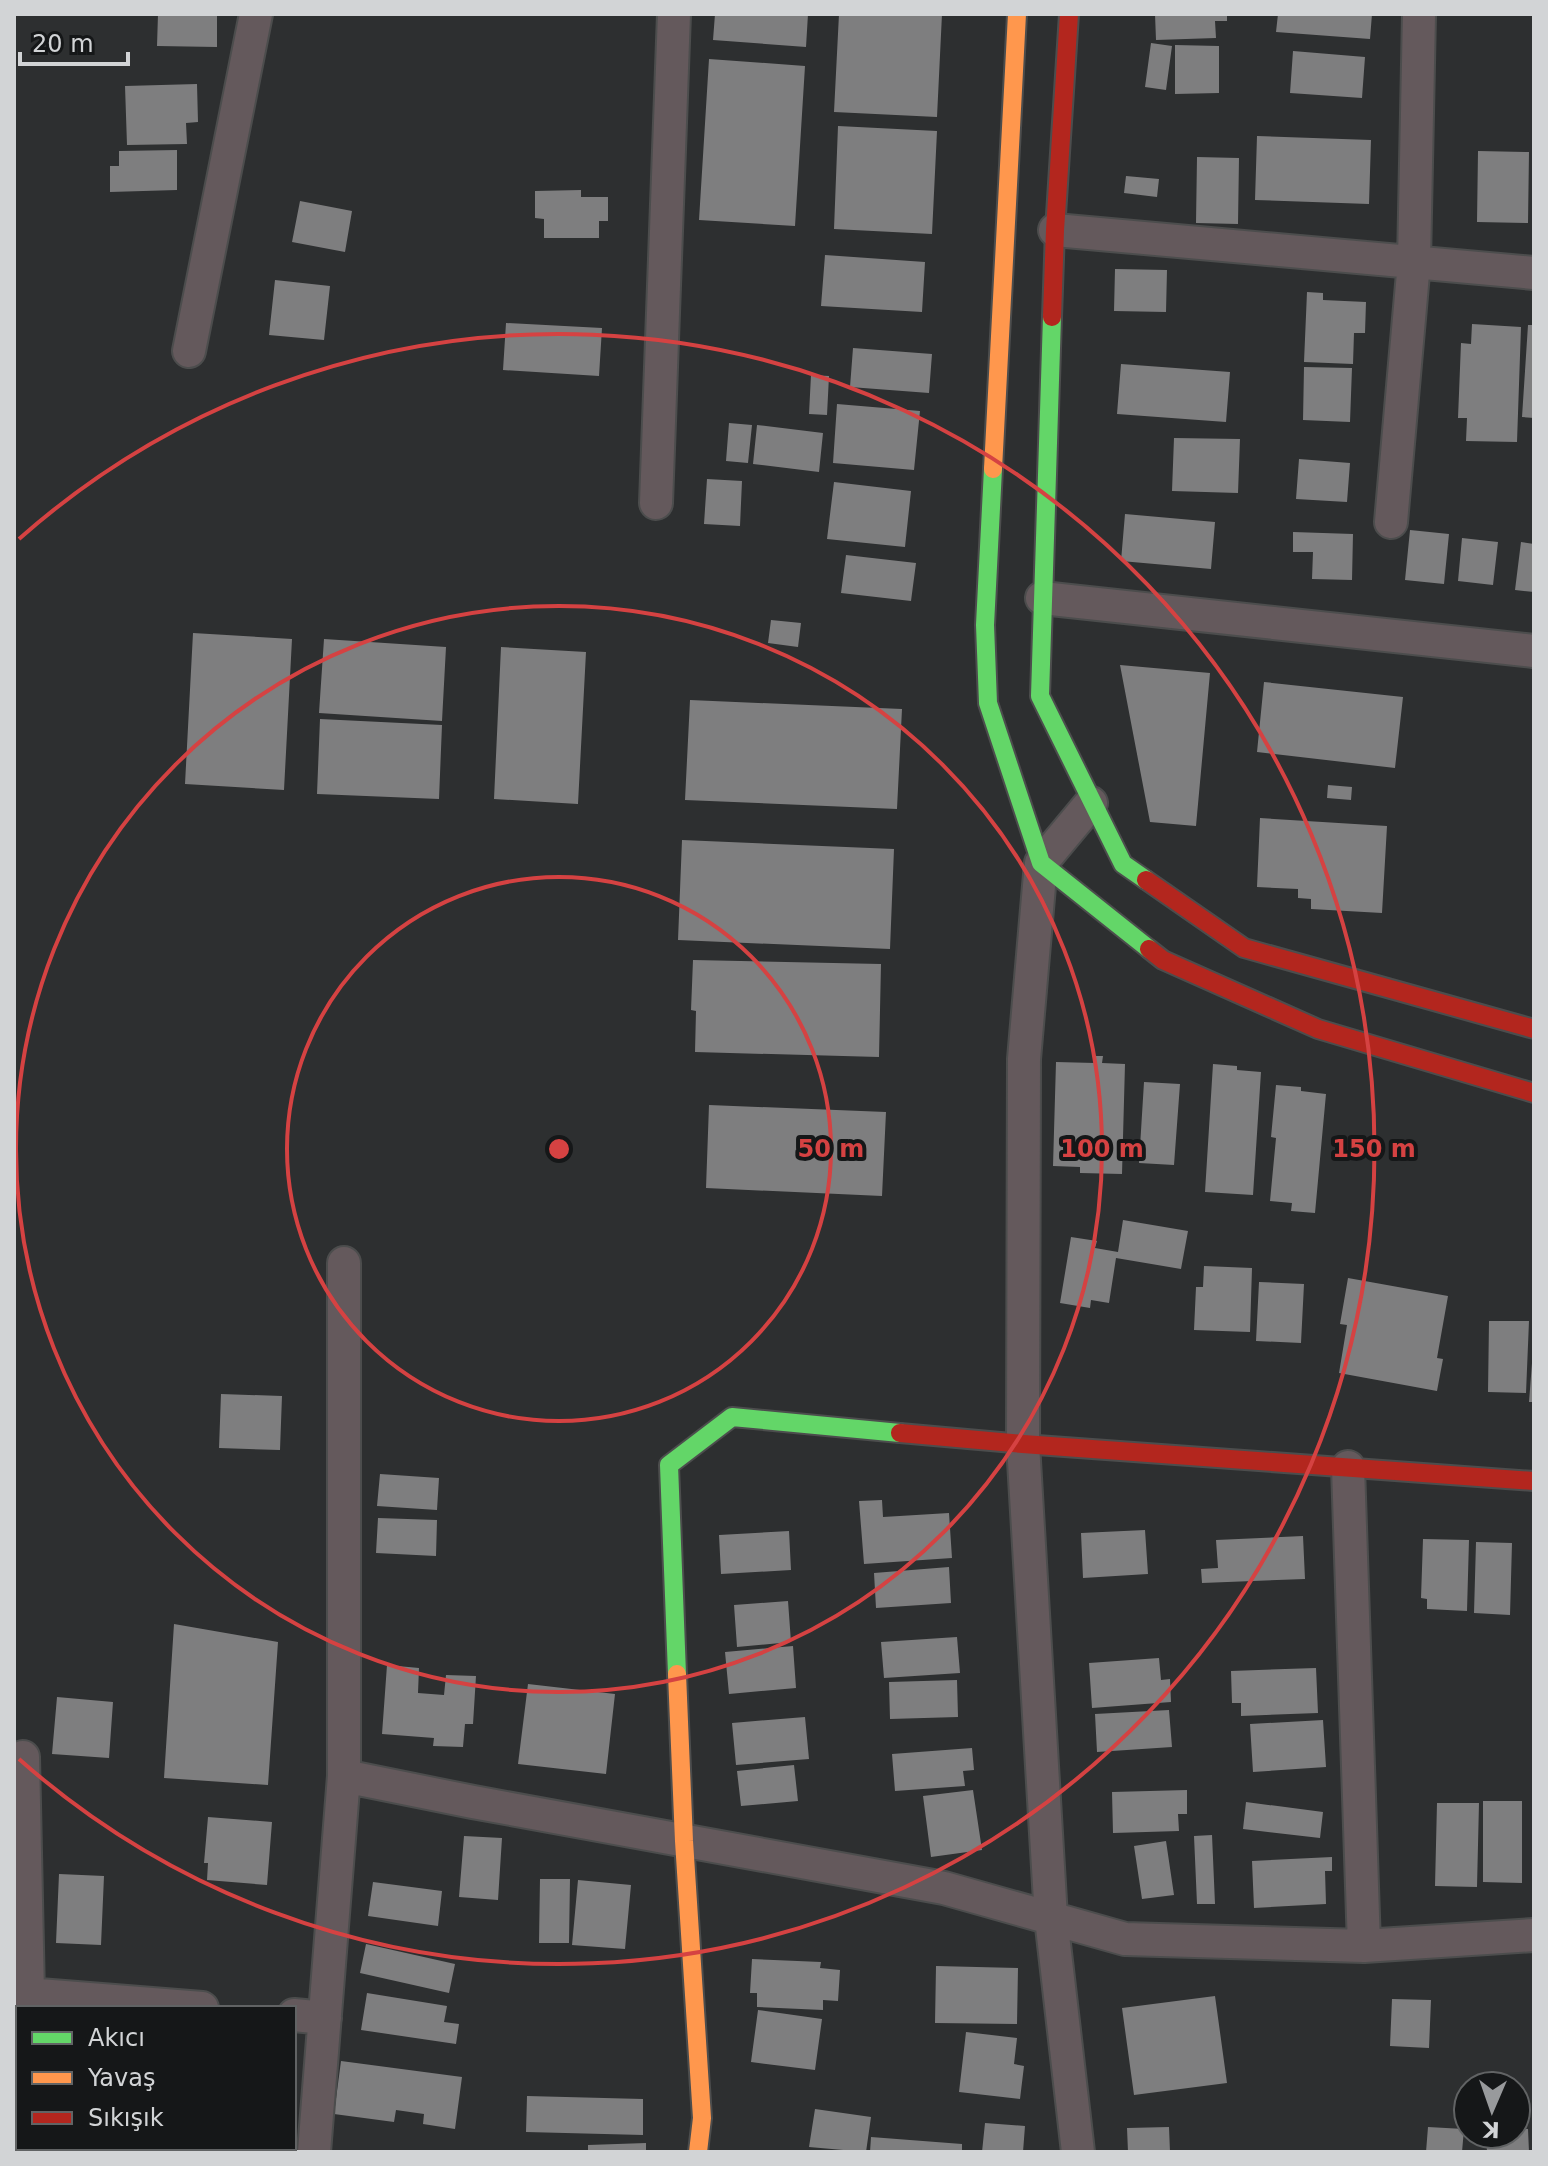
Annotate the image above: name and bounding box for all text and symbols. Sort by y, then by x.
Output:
scale bar [20,16,128,66]
text: 20 m [32,30,94,58]
centre of rings [545,1135,573,1163]
text: 50 m [798,1135,864,1163]
text: 100 m [1060,1135,1144,1163]
text: 150 m [1332,1135,1416,1163]
legend [16,2006,296,2150]
text: Akıcı [88,2024,145,2052]
text: Yavaş [87,2064,155,2092]
north arrow [1452,2070,1532,2150]
text: Sıkışık [88,2104,164,2132]
text: K [1481,2117,1500,2142]

